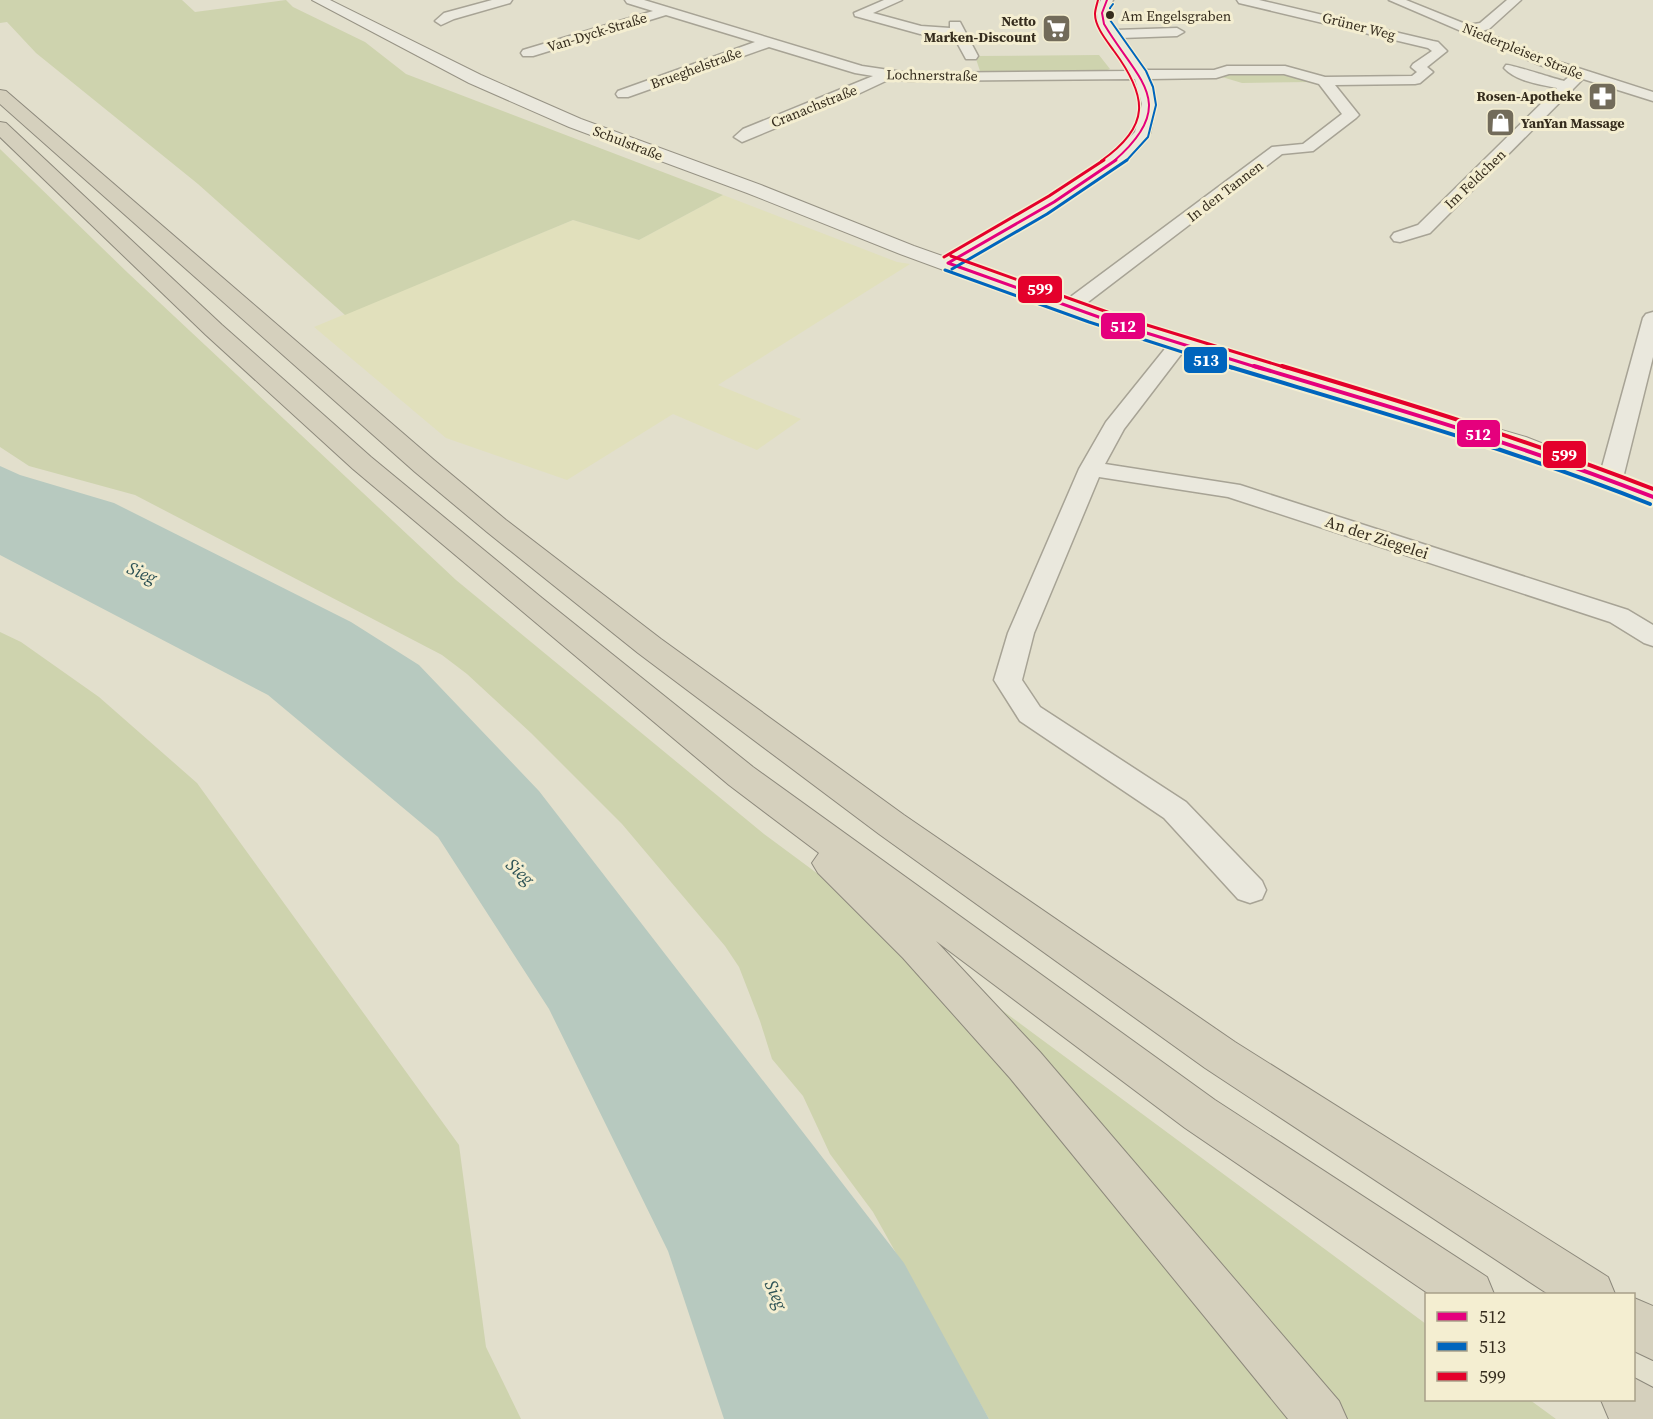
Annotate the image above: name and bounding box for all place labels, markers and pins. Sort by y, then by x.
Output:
place label: Am Engelsgraben [1121,6,1232,26]
marker: Am Engelsgraben [1104,9,1116,21]
place label: Netto Marken-Discount [924,11,1037,47]
supermarket icon: Netto Marken-Discount [1041,13,1073,45]
pharmacy icon: Rosen-Apotheke [1587,80,1619,112]
place label: Rosen-Apotheke [1476,86,1582,106]
shop icon: YanYan Massage [1484,107,1516,139]
place label: YanYan Massage [1521,113,1625,133]

